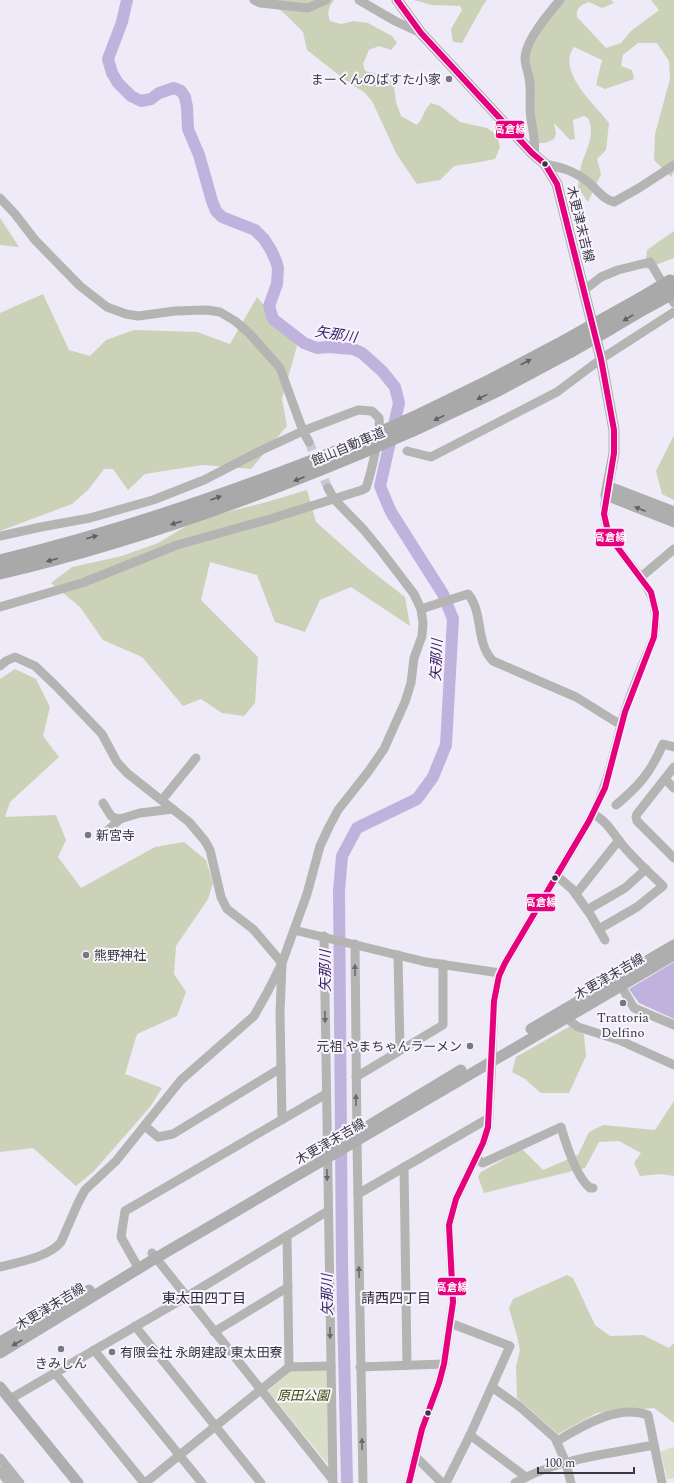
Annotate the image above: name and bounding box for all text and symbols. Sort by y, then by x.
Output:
place label: まーくんのぱすた小家 [311,70,441,90]
marker: まーくんのぱすた小家 [444,74,454,84]
line badge: 高倉線 [495,120,525,139]
text: 高倉線 [494,121,527,138]
unlabelled marker [540,159,550,169]
street label: 木更津末吉線 [561,184,599,265]
one-way arrow [622,315,634,322]
water label: 矢那川 [314,321,360,348]
one-way arrow [520,359,532,365]
one-way arrow [476,394,487,400]
one-way arrow [434,415,445,421]
street label: 館山自動車道 [309,422,388,471]
one-way arrow [292,476,304,482]
one-way arrow [210,494,222,500]
one-way arrow [634,505,646,511]
one-way arrow [170,520,182,526]
line badge: 高倉線 [595,528,625,547]
text: 高倉線 [594,529,627,546]
one-way arrow [86,534,98,540]
one-way arrow [46,557,58,563]
water label: 矢那川 [425,637,448,682]
place label: 新宮寺 [96,826,135,846]
marker: 新宮寺 [83,830,93,840]
unlabelled marker [550,873,560,883]
line badge: 高倉線 [526,893,556,912]
text: 高倉線 [525,894,558,911]
place label: 熊野神社 [94,946,146,966]
water label: 矢那川 [315,948,336,992]
street label: 木更津末吉線 [571,949,648,1005]
marker: 熊野神社 [81,950,91,960]
one-way arrow [352,963,358,976]
marker: Trattoria Delfino [618,998,628,1008]
place label: Trattoria Delfino [597,1008,650,1043]
one-way arrow [322,1011,328,1024]
place label: 元祖 やまちゃんラーメン [316,1037,462,1057]
marker: 元祖 やまちゃんラーメン [465,1041,475,1051]
one-way arrow [353,1093,359,1106]
street label: 木更津末吉線 [292,1114,369,1170]
one-way arrow [324,1169,331,1181]
one-way arrow [356,1265,362,1278]
water label: 矢那川 [317,1272,338,1316]
line badge: 高倉線 [437,1277,467,1296]
street label: 木更津末吉線 [12,1278,89,1336]
text: 高倉線 [436,1279,469,1296]
district label: 東太田四丁目 [162,1288,246,1309]
district label: 請西四丁目 [361,1288,431,1309]
one-way arrow [327,1327,334,1339]
one-way arrow [11,1339,23,1346]
place label: 有限会社 永朗建設 東太田寮 [120,1343,283,1363]
marker: きみしん [56,1344,66,1354]
marker: 有限会社 永朗建設 東太田寮 [107,1347,117,1357]
place label: きみしん [35,1354,87,1374]
park label: 原田公園 [277,1386,331,1406]
unlabelled marker [423,1408,433,1418]
one-way arrow [359,1437,365,1450]
scale bar [538,1449,634,1475]
text: 100 m [544,1454,575,1473]

